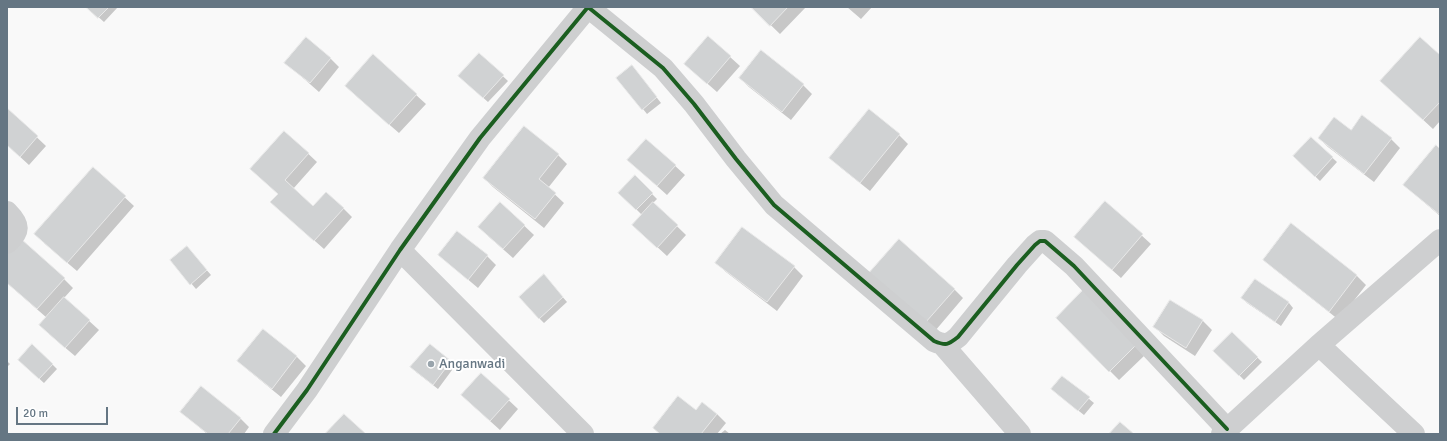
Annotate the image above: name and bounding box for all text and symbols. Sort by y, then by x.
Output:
place label: Anganwadi [439,356,505,372]
marker: Anganwadi [426,359,436,369]
scale bar [18,399,110,425]
text: 20 m [23,406,48,421]

